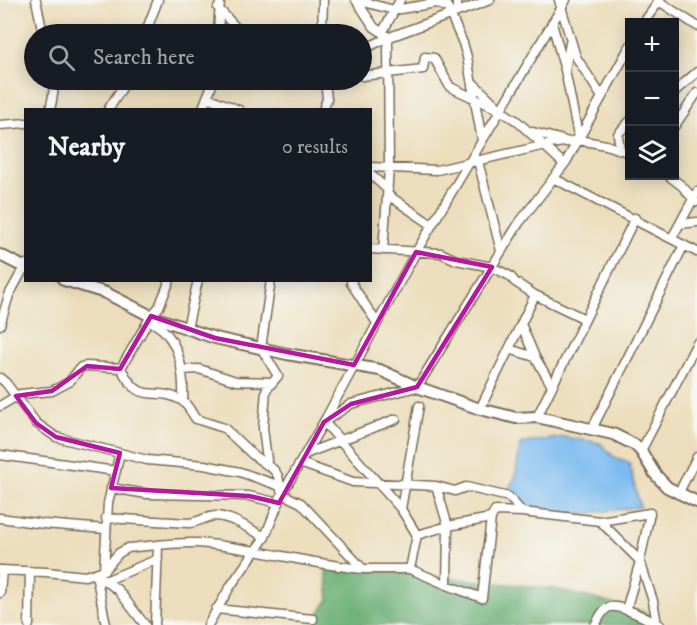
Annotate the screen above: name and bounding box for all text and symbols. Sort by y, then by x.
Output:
map controls [625,18,679,180]
button: + [625,18,679,72]
search box [24,24,372,90]
icon: search [45,41,78,74]
text: Search here [93,44,195,71]
button: − [625,72,679,126]
button: layers [625,126,679,180]
text: Nearby [48,131,125,164]
text: 0 results [282,135,348,160]

